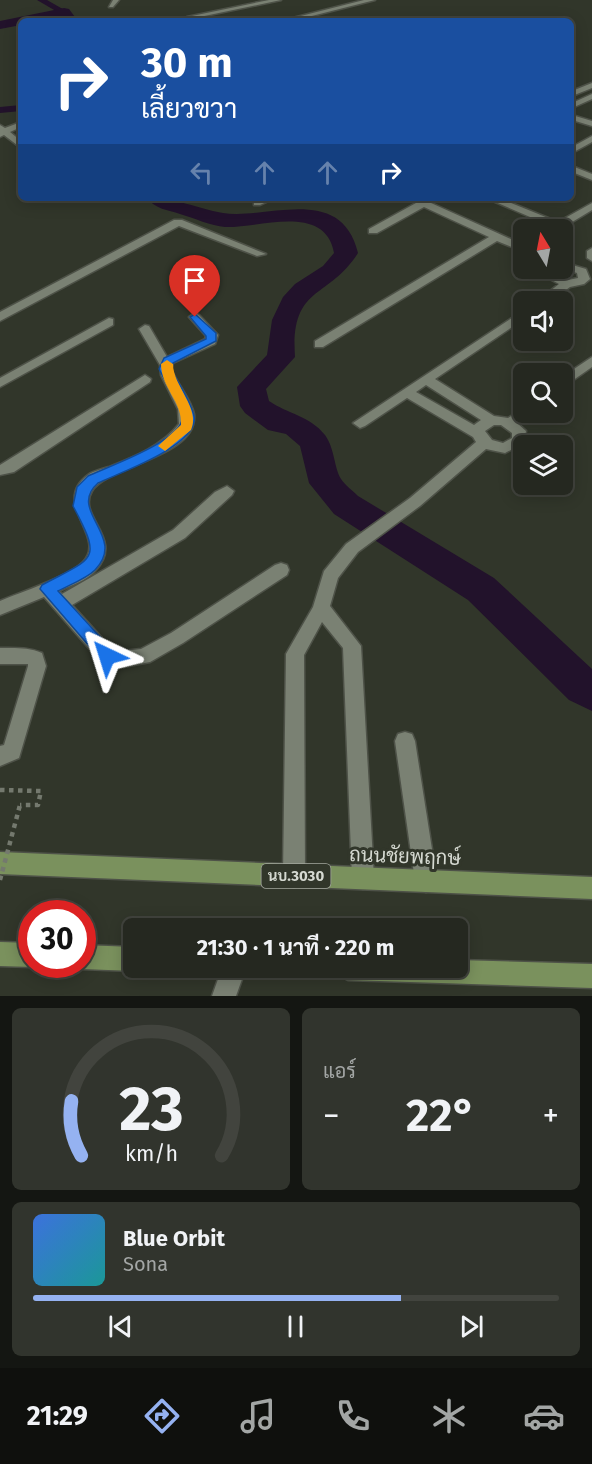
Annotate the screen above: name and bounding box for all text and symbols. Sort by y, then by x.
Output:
text: 30 m [141,38,233,88]
icon: right [42,42,120,120]
text: เลี้ยวขวา [141,93,237,125]
icon: left [185,156,218,189]
icon: ahead [248,156,281,189]
icon: ahead [311,156,344,189]
icon: right [374,156,407,189]
north arrow [513,219,573,279]
map controls [513,219,573,495]
pin [169,255,220,317]
icon: arrive [178,264,211,297]
button: sound [513,291,573,351]
button: search [513,363,573,423]
button: layers [513,435,573,495]
position arrow [75,624,139,688]
street label: ถนนชัยพฤกษ์ [349,840,462,870]
road number: นบ.3030 [262,864,330,888]
speed limit sign: 30 [18,900,96,978]
text: 21:30 · 1 นาที · 220 m [197,934,394,961]
text: แอร์ [323,1059,356,1083]
text: 23 [119,1072,183,1147]
text: 22° [406,1089,476,1143]
text: − [323,1096,340,1136]
text: + [543,1096,559,1136]
text: km/h [124,1141,178,1167]
text: Blue Orbit [123,1225,225,1252]
text: Sona [123,1252,168,1276]
icon: previous [104,1310,137,1343]
icon: pause [279,1310,312,1343]
icon: next [455,1310,488,1343]
icon: directions [141,1395,183,1437]
icon: music [237,1395,279,1437]
icon: phone [332,1395,374,1437]
icon: climate [428,1395,470,1437]
icon: car [523,1395,565,1437]
text: 21:29 [27,1400,88,1432]

